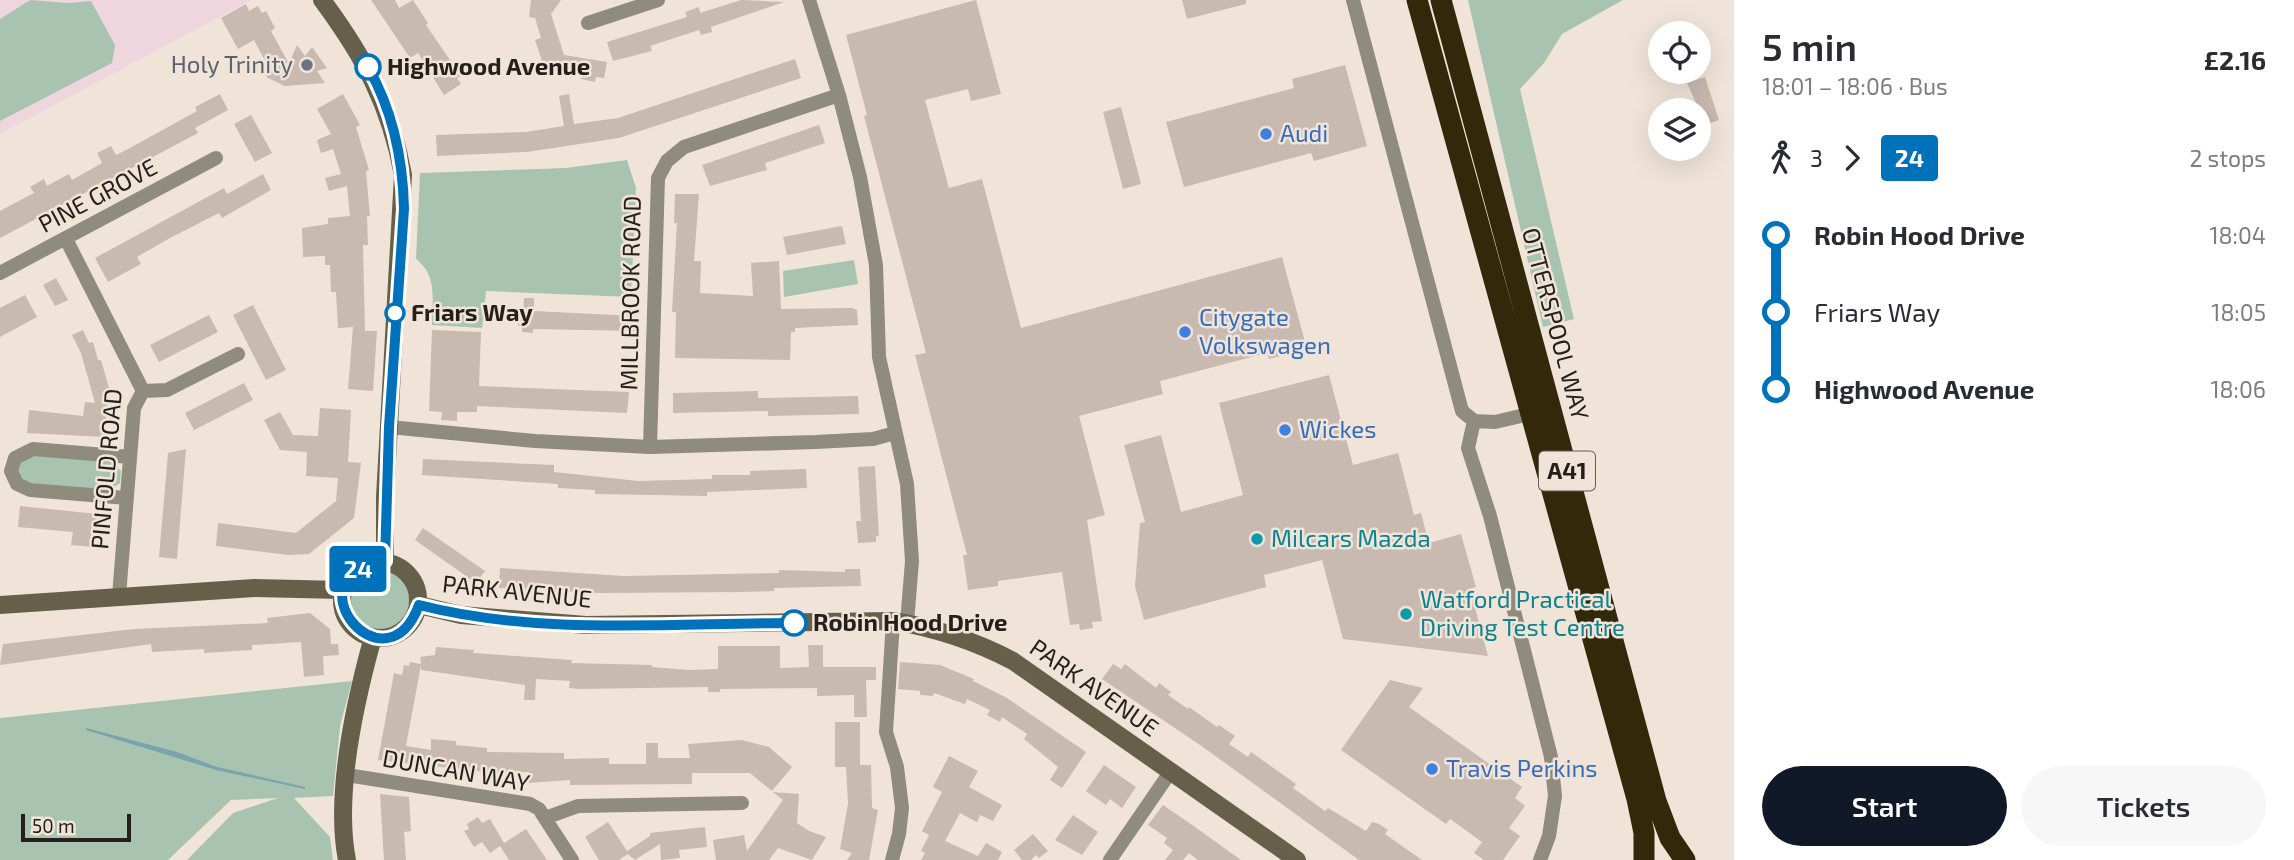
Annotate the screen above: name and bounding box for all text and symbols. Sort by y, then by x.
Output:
map controls [1648,21,1711,161]
button: locate [1648,21,1711,84]
text: 5 min [1762,23,1857,69]
text: £2.16 [2204,44,2266,75]
place label: Holy Trinity [171,49,293,78]
place label: Highwood Avenue [387,51,590,80]
marker: Highwood Avenue [355,54,381,80]
marker: Holy Trinity [299,57,315,73]
text: 18:01 – 18:06 · Bus [1762,72,1948,100]
button: layers [1648,98,1711,161]
place label: Audi [1280,118,1328,147]
marker: Audi [1258,126,1274,142]
icon: walk [1762,139,1800,177]
icon: forward [1833,139,1871,177]
text: 24 [1895,143,1924,172]
text: 3 [1810,144,1823,172]
text: 2 stops [2189,144,2266,172]
street label: PINE GROVE [33,151,162,238]
street label: MILLBROOK ROAD [613,195,646,391]
text: Robin Hood Drive [1814,219,2025,250]
text: 18:04 [2209,221,2266,249]
street label: OTTERSPOOL WAY [1517,224,1596,423]
text: Friars Way [1814,296,1940,327]
place label: Friars Way [411,297,533,326]
text: 18:05 [2211,298,2266,326]
place label: Citygate Volkswagen [1199,302,1331,359]
marker: Friars Way [385,303,405,323]
marker: Citygate Volkswagen [1177,324,1193,340]
text: Highwood Avenue [1814,373,2034,404]
text: 18:06 [2210,375,2266,403]
street label: PINFOLD ROAD [84,387,127,551]
place label: Wickes [1299,414,1376,443]
marker: Wickes [1277,422,1293,438]
road number: A41 [1539,452,1595,491]
place label: Milcars Mazda [1271,523,1431,552]
marker: Milcars Mazda [1249,531,1265,547]
line badge: 24 [326,546,390,592]
text: 24 [343,554,373,583]
street label: PARK AVENUE [441,568,593,613]
place label: Watford Practical Driving Test Centre [1420,584,1625,641]
marker: Watford Practical Driving Test Centre [1398,606,1414,622]
place label: Robin Hood Drive [813,607,1008,636]
marker: Robin Hood Drive [781,610,807,636]
street label: PARK AVENUE [1025,632,1165,742]
street label: DUNCAN WAY [380,742,532,797]
place label: Travis Perkins [1446,753,1598,782]
marker: Travis Perkins [1424,761,1440,777]
button: Start [1762,766,2007,846]
button: Tickets [2021,766,2266,846]
scale bar [21,811,131,843]
text: 50 m [32,814,75,837]

